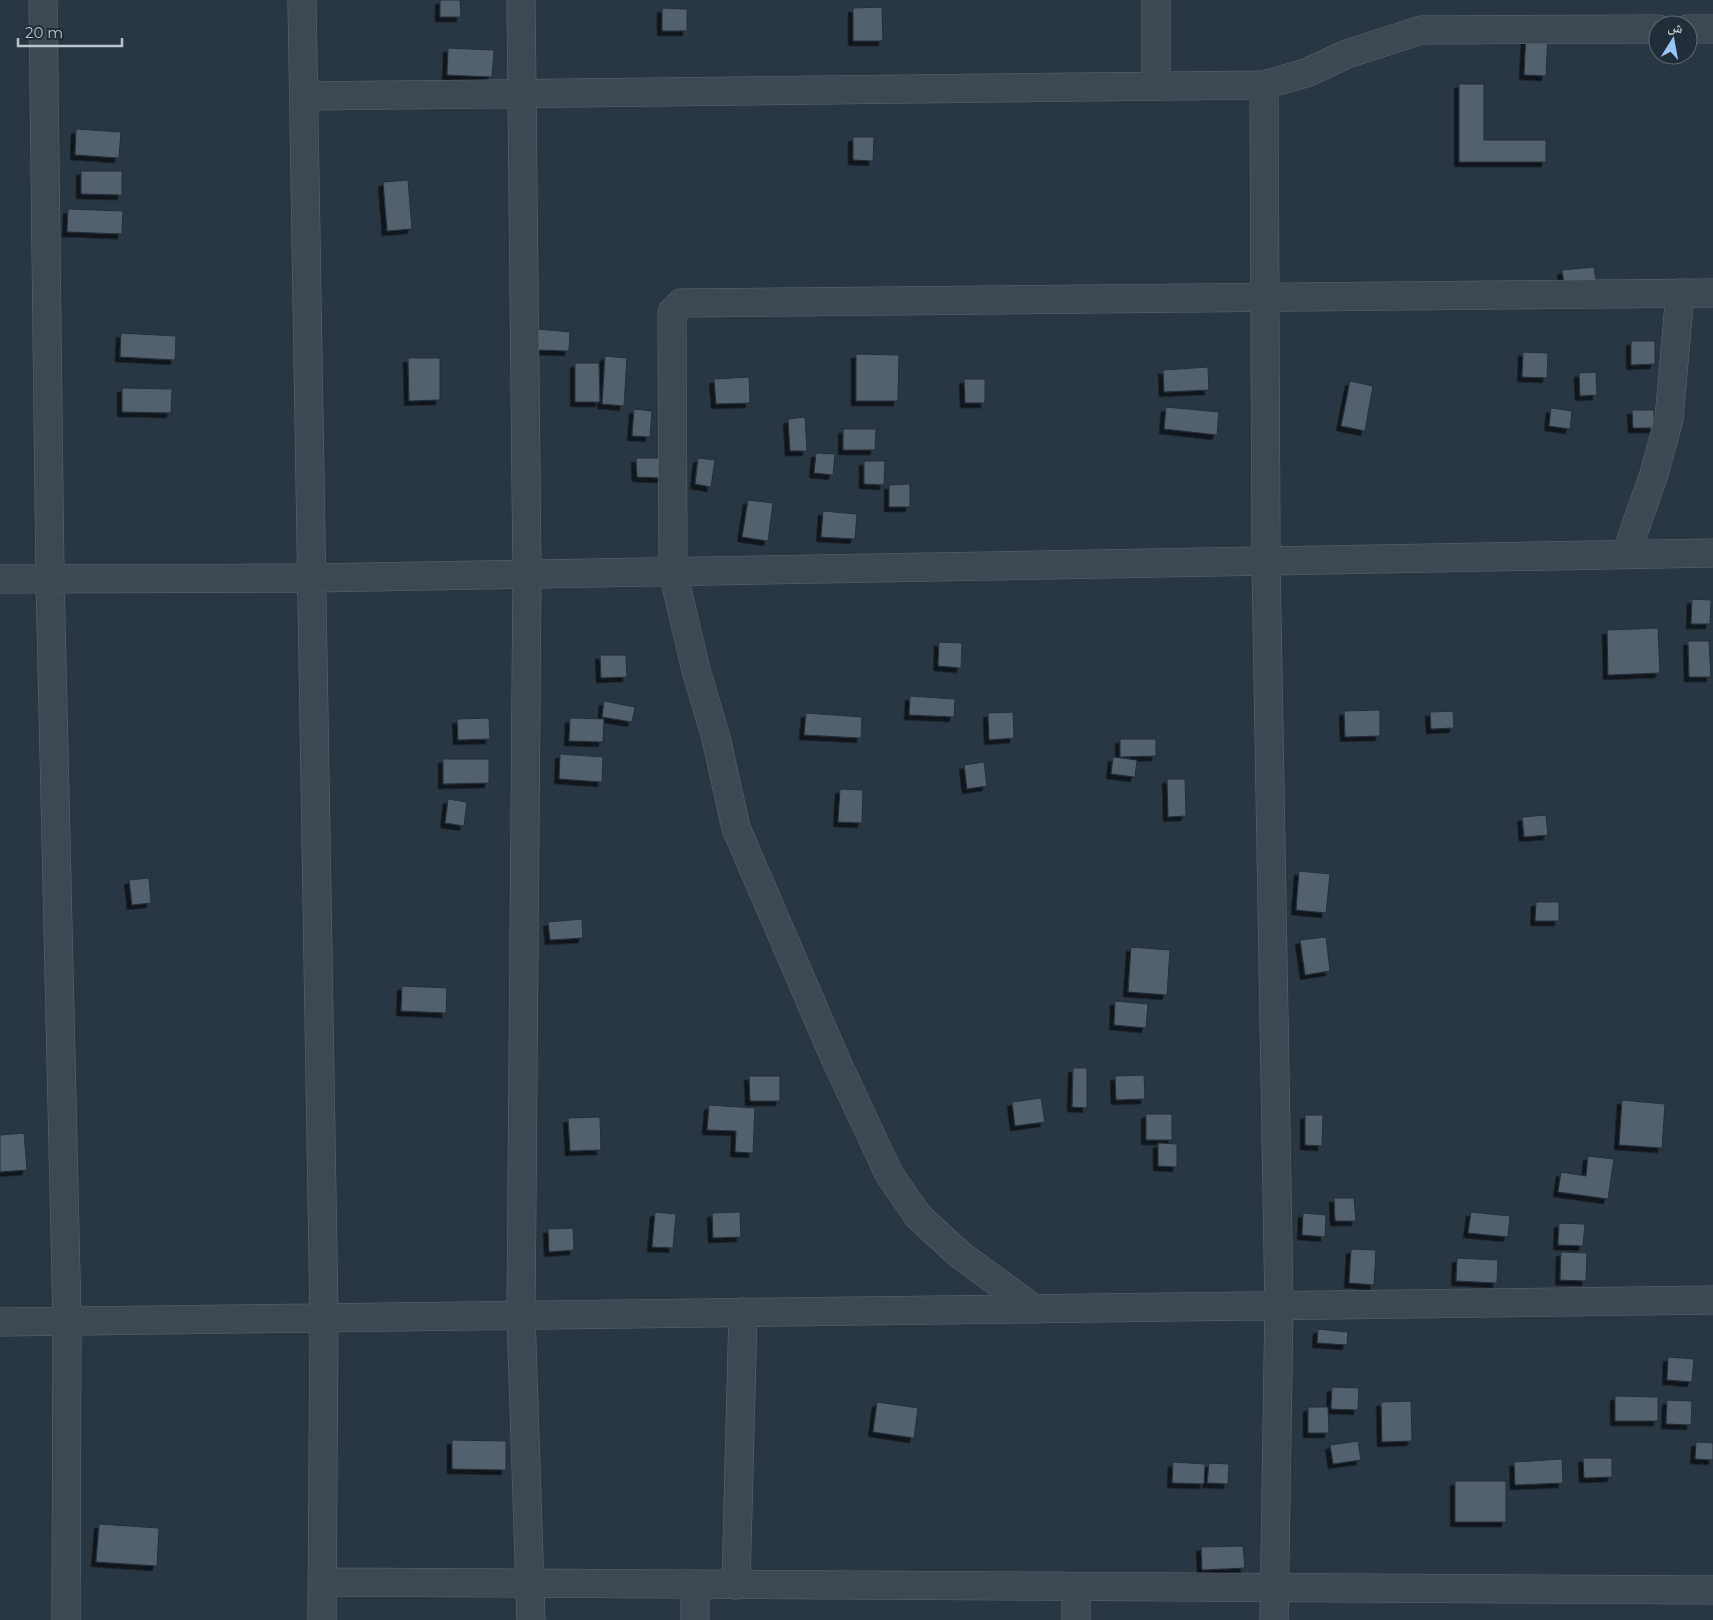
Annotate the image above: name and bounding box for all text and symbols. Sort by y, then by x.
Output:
scale bar [18,15,121,47]
north arrow [1648,15,1698,65]
text: ش [1666,17,1685,38]
text: 20 m [25,23,63,42]

